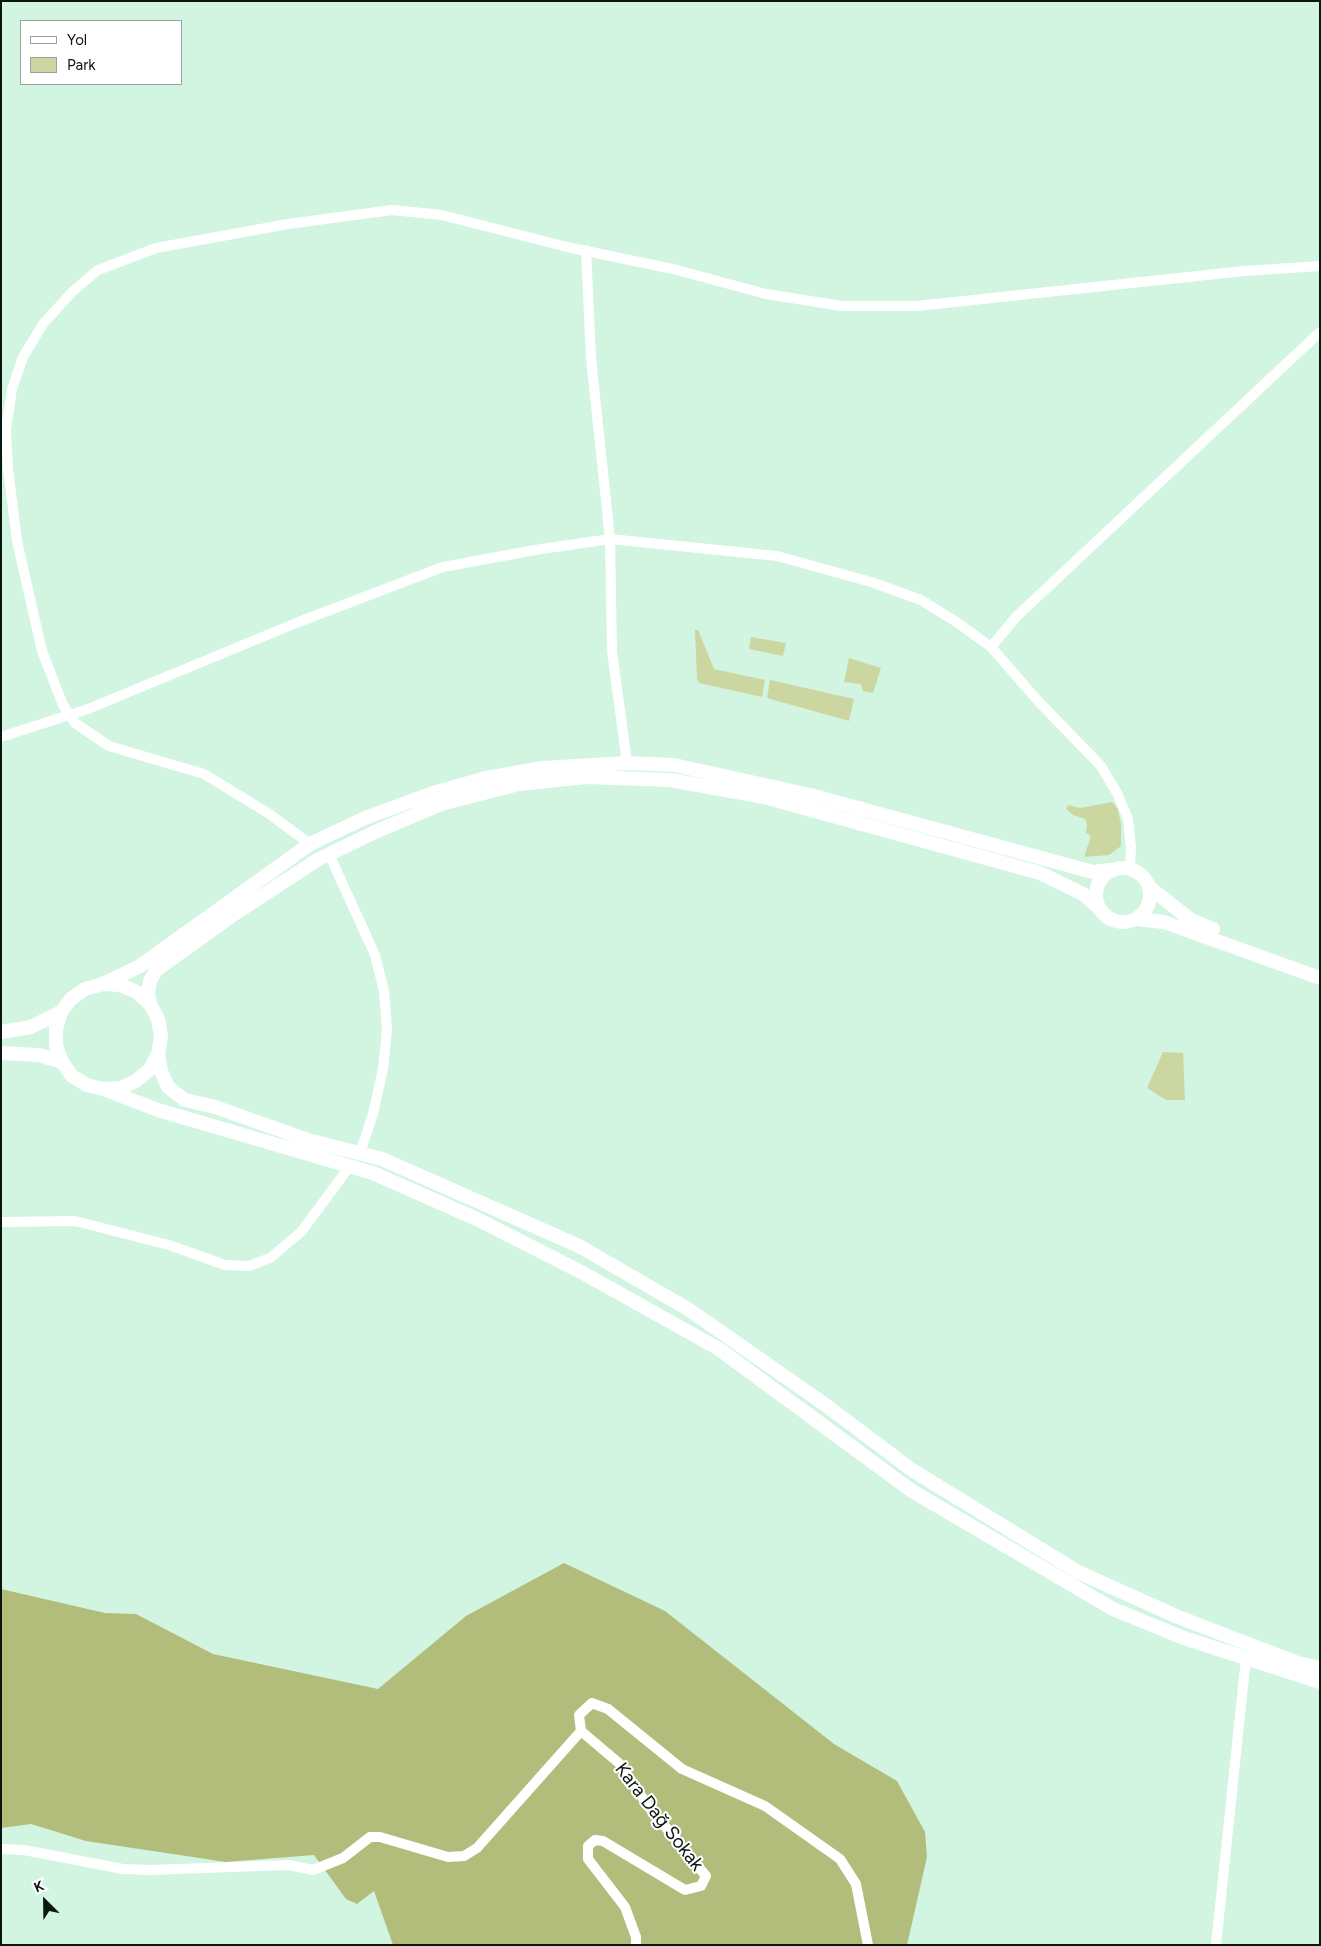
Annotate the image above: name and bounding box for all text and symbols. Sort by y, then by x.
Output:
legend [20,20,182,85]
text: Yol [67,31,87,49]
text: Park [67,56,96,74]
street label: Kara Dağ Sokak [610,1758,708,1876]
north arrow [20,1876,70,1926]
text: K [31,1877,47,1896]

